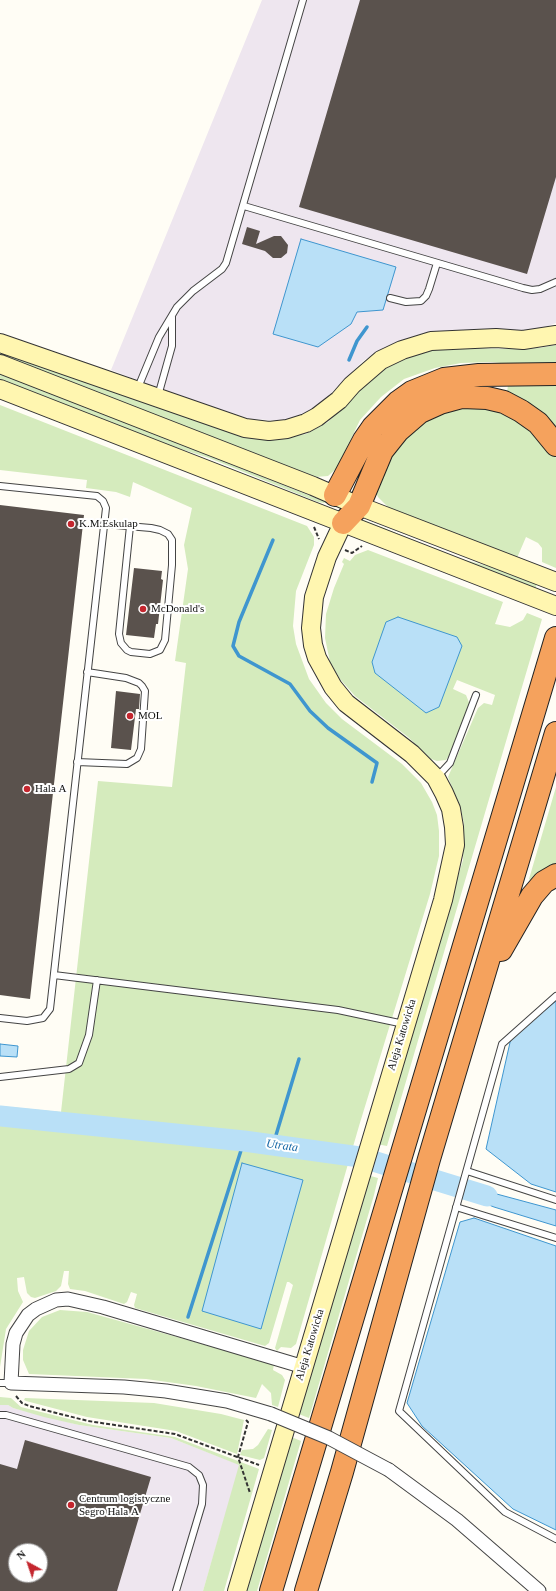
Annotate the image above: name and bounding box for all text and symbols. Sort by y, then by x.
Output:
place label: K.M.Eskulap [79,517,138,531]
marker: K.M.Eskulap [66,519,76,529]
place label: McDonald's [151,602,204,616]
marker: McDonald's [138,604,148,614]
place label: MOL [138,709,162,723]
marker: MOL [125,711,135,721]
place label: Hala A [35,782,66,796]
marker: Hala A [22,784,32,794]
street label: Aleja Katowicka [385,998,419,1072]
water label: Utrata [265,1137,299,1155]
street label: Aleja Katowicka [293,1308,327,1382]
place label: Centrum logistyczne Segro Hala A [79,1492,170,1518]
marker: Centrum logistyczne Segro Hala A [66,1500,76,1510]
north arrow [8,1543,48,1583]
text: N [14,1547,28,1562]

